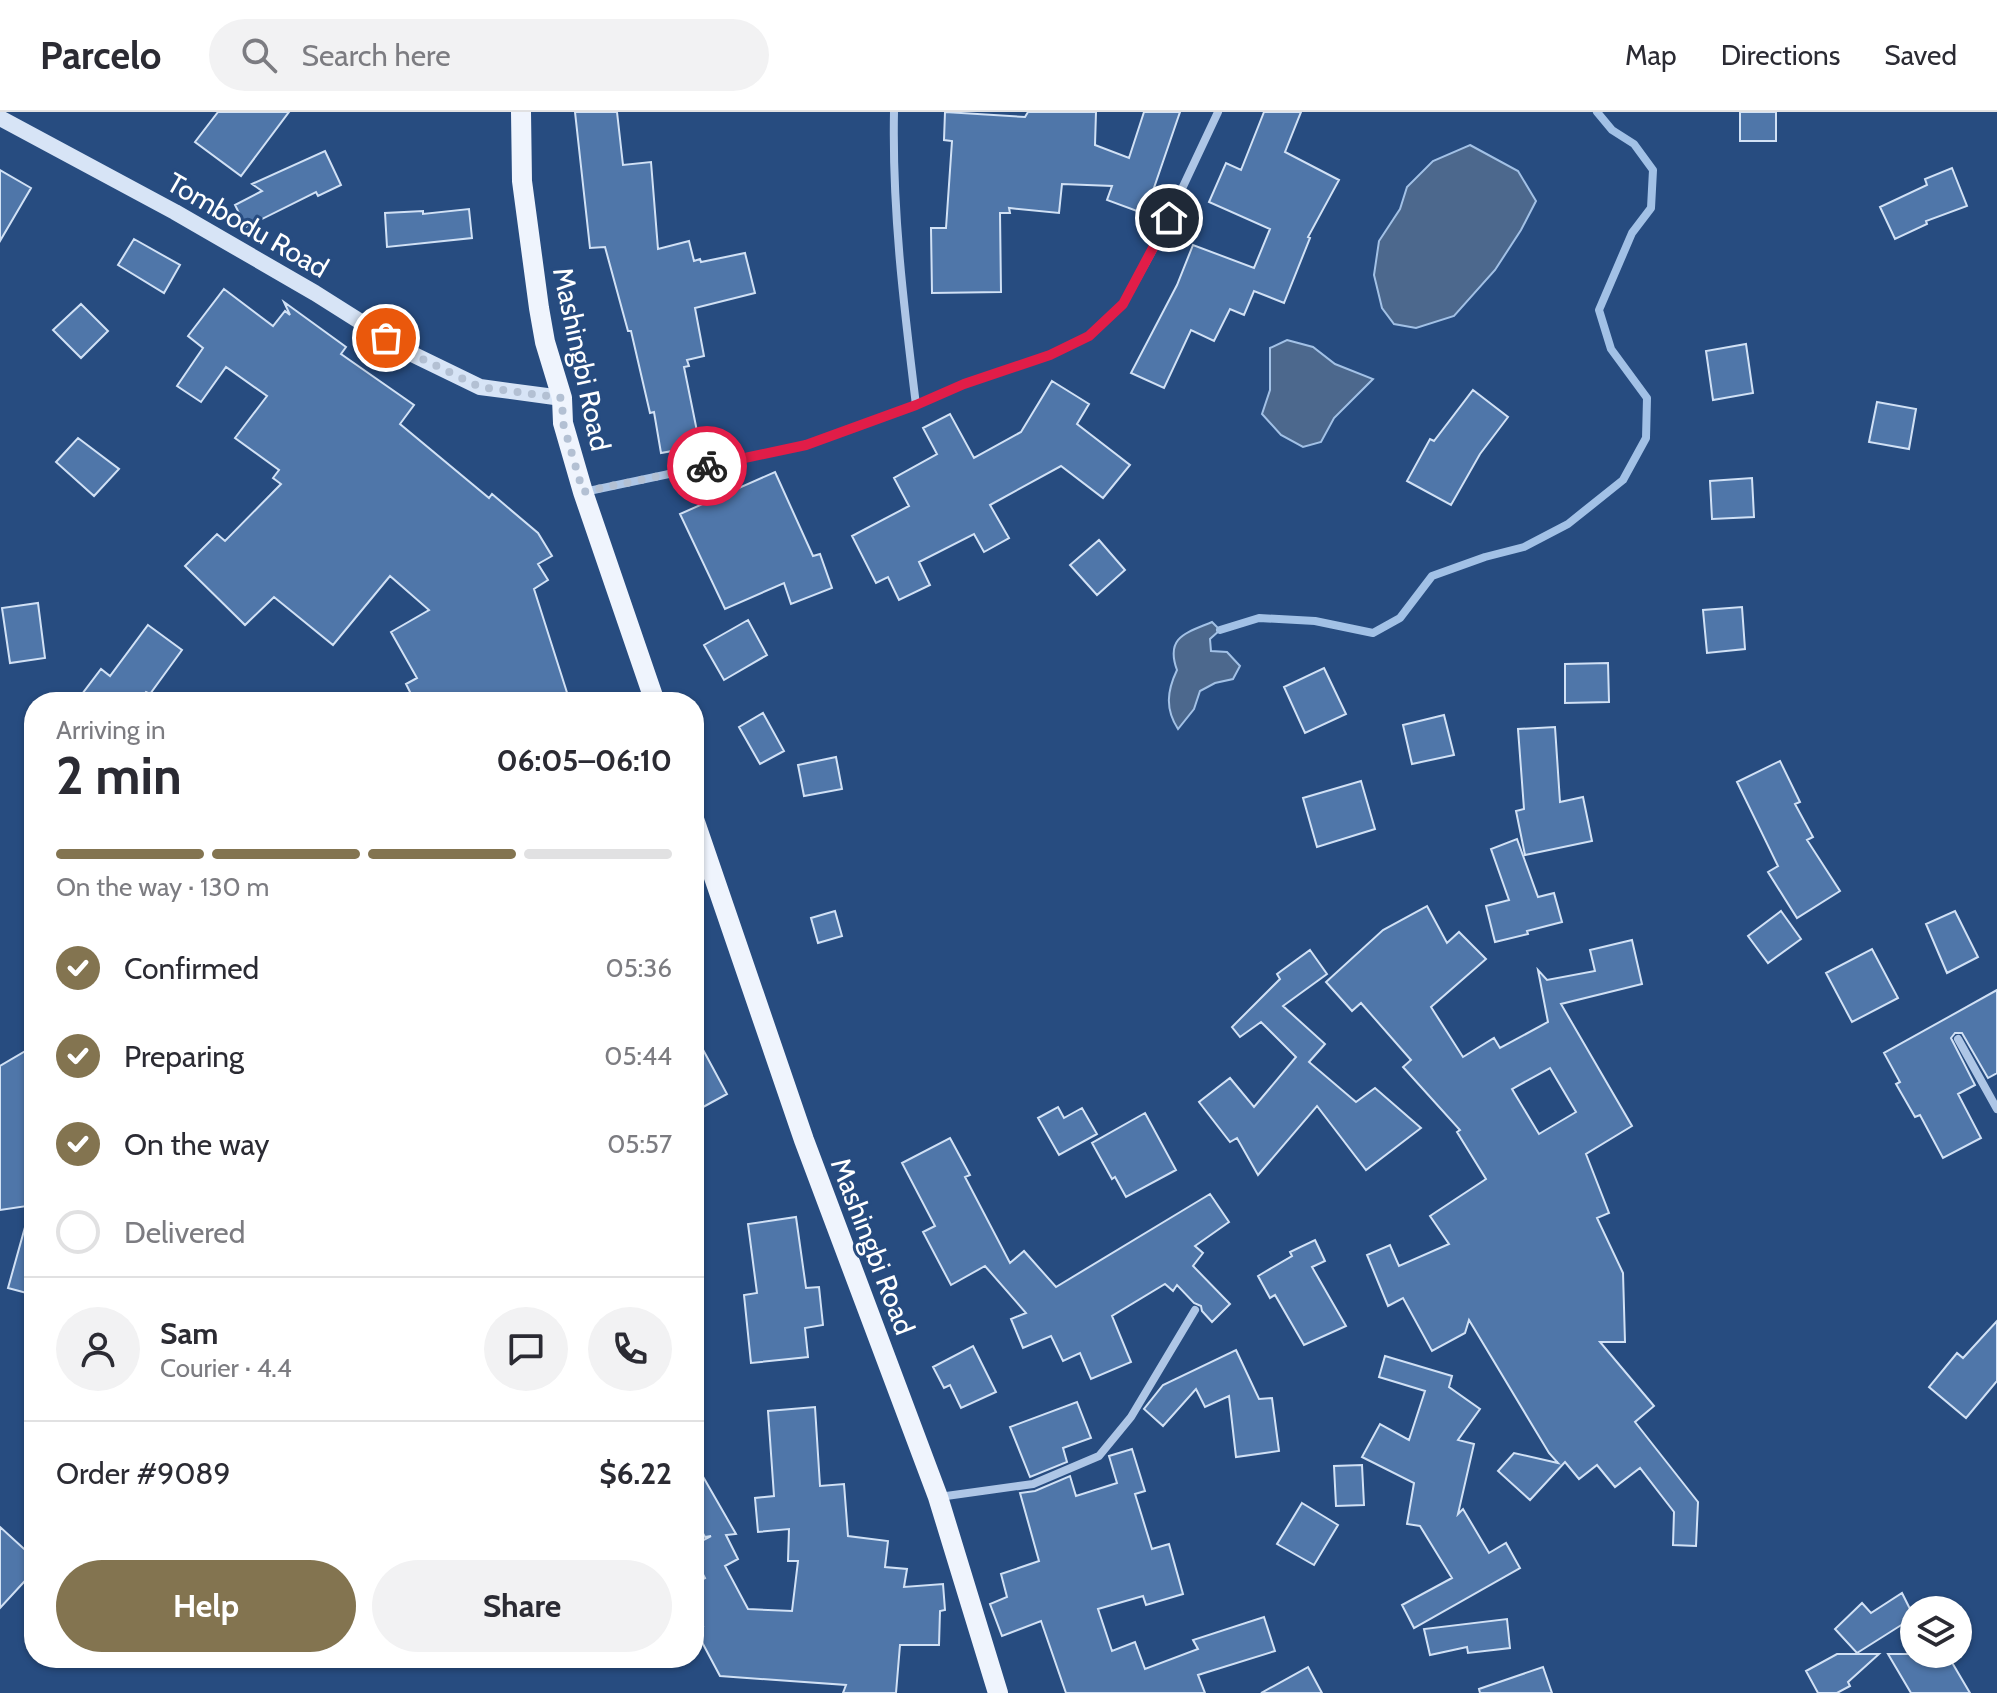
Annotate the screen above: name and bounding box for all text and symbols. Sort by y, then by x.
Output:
search box [209,19,769,91]
text: Parcelo [40,32,161,79]
icon: search [237,33,281,77]
text: Search here [301,37,451,74]
text: Map [1625,38,1677,72]
text: Directions [1721,38,1840,72]
text: Saved [1884,38,1957,72]
street label: Tombodu Road [161,165,335,285]
pin [1135,184,1203,252]
icon: home [1147,196,1191,240]
street label: Mashingbi Road [546,264,618,454]
pin [352,304,420,372]
icon: bag [364,316,408,360]
courier [667,426,747,506]
icon: bike [685,444,729,488]
text: Arriving in [56,714,166,746]
text: 06:05–06:10 [496,742,672,779]
text: 2 min [56,744,182,807]
text: On the way · 130 m [56,871,269,903]
icon: check [56,946,100,990]
text: Confirmed [124,950,259,987]
text: 05:36 [606,952,672,984]
icon: check [56,1034,100,1078]
text: Preparing [124,1038,244,1075]
text: 05:44 [604,1040,672,1072]
icon: check [56,1122,100,1166]
text: On the way [124,1126,269,1163]
text: 05:57 [607,1128,672,1160]
street label: Mashingbi Road [824,1153,922,1339]
text: Delivered [124,1214,245,1251]
button: person [56,1307,140,1391]
button: chat [484,1307,568,1391]
button: phone [588,1307,672,1391]
text: Sam [160,1315,218,1352]
text: Courier · 4.4 [160,1352,292,1384]
text: Order #9089 [56,1455,231,1492]
text: $6.22 [599,1455,672,1492]
button: Help [56,1560,356,1652]
button: Share [372,1560,672,1652]
map controls [1900,1596,1972,1668]
button: layers [1900,1596,1972,1668]

